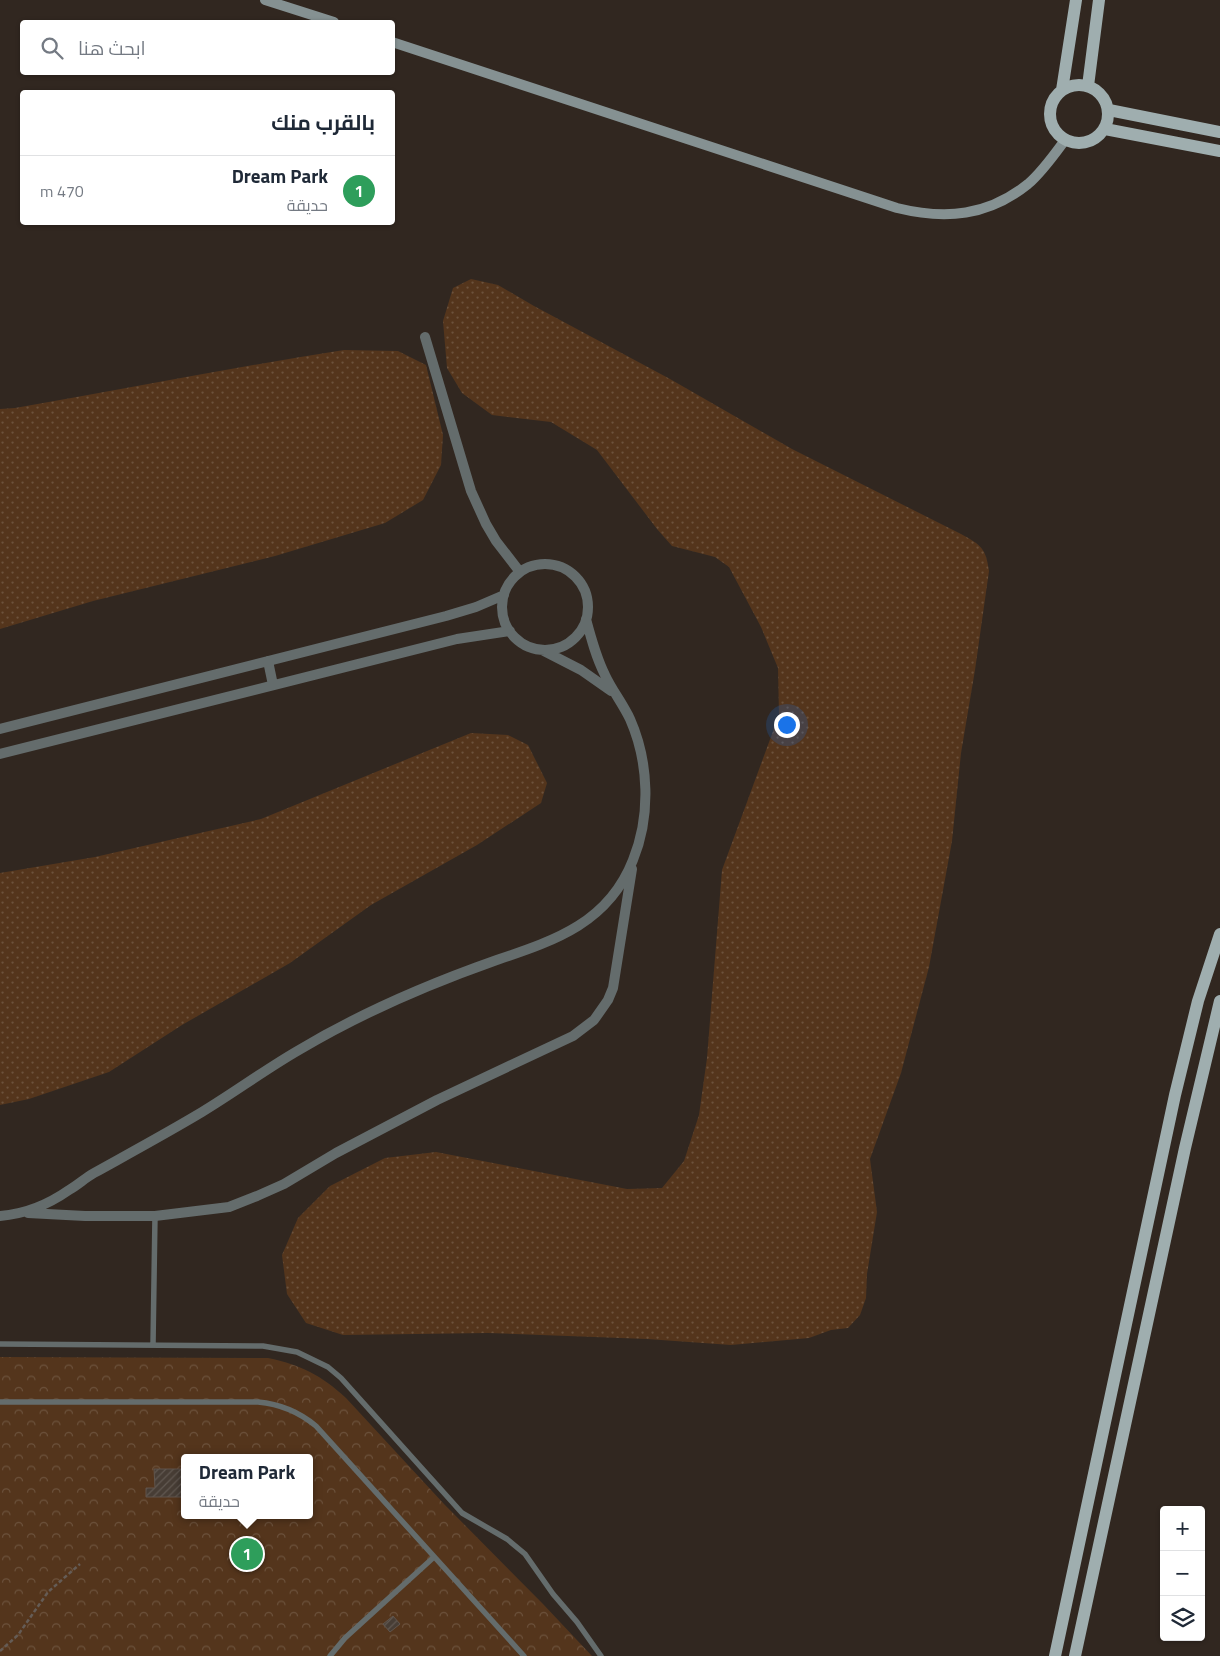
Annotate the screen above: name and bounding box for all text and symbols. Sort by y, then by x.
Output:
search box [20,20,395,75]
text: ابحث هنا [78,33,146,62]
icon: search [38,34,66,62]
text: بالقرب منك [271,106,375,138]
text: Dream Park [232,161,328,190]
text: 470 m [40,179,84,203]
text: 1 [355,179,363,203]
text: حديقة [287,193,328,217]
your location [774,712,800,738]
popup [181,1454,313,1519]
text: Dream Park [199,1457,295,1486]
text: حديقة [199,1489,240,1513]
map controls [1160,1506,1205,1641]
button: + [1160,1506,1205,1551]
pin: 1 [231,1535,263,1573]
button: − [1160,1551,1205,1596]
button: layers [1160,1596,1205,1641]

